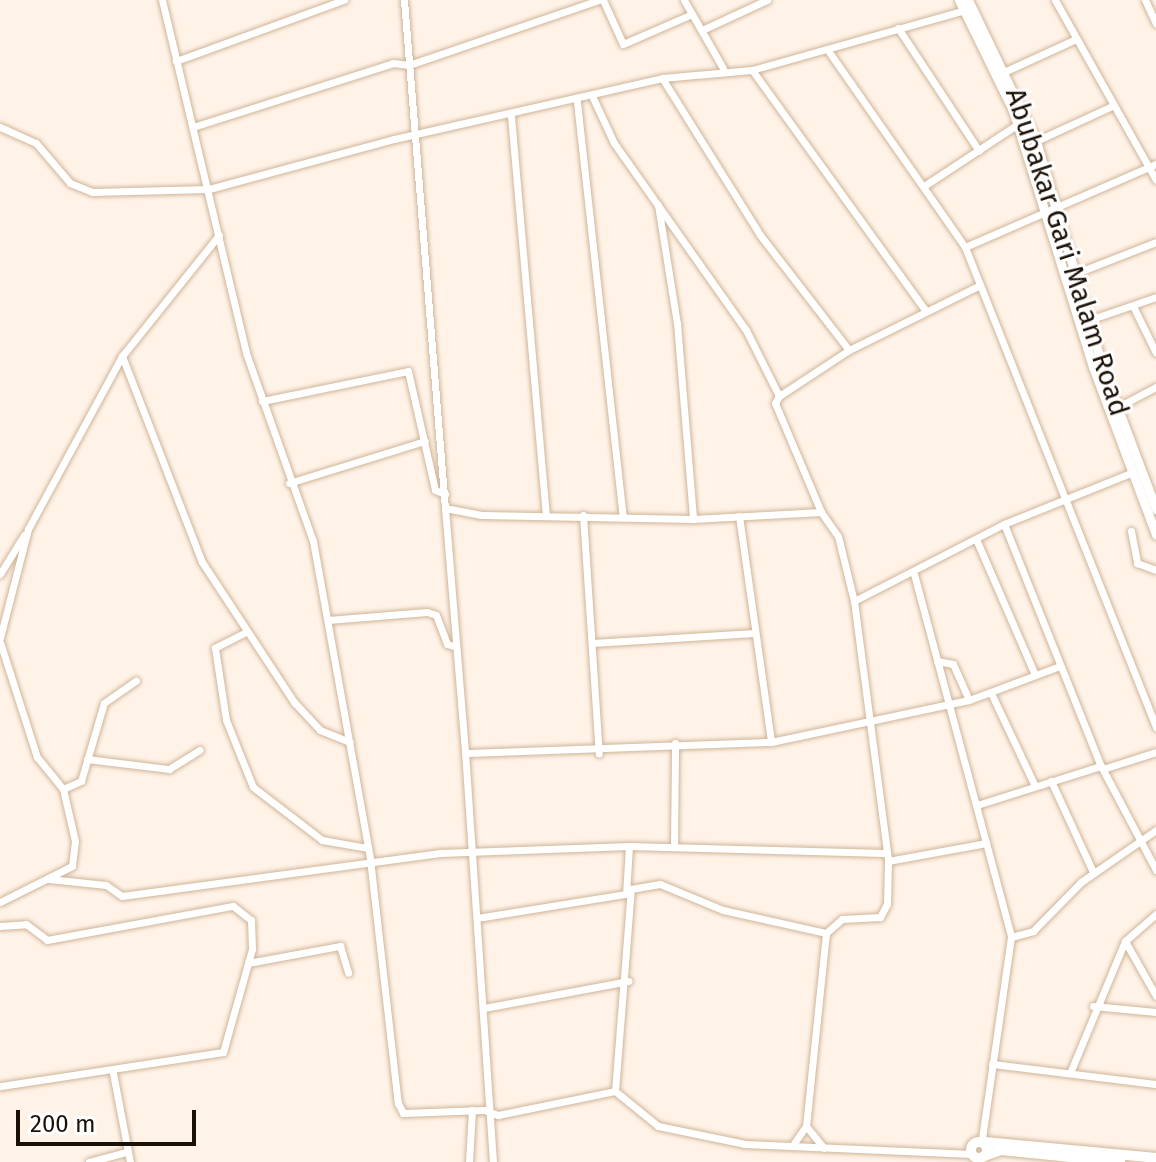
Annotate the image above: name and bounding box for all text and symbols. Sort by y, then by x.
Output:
street label: Abubakar Gari Malam Road [998,84,1136,420]
scale bar [20,1094,200,1144]
text: 200 m [30,1110,96,1138]

